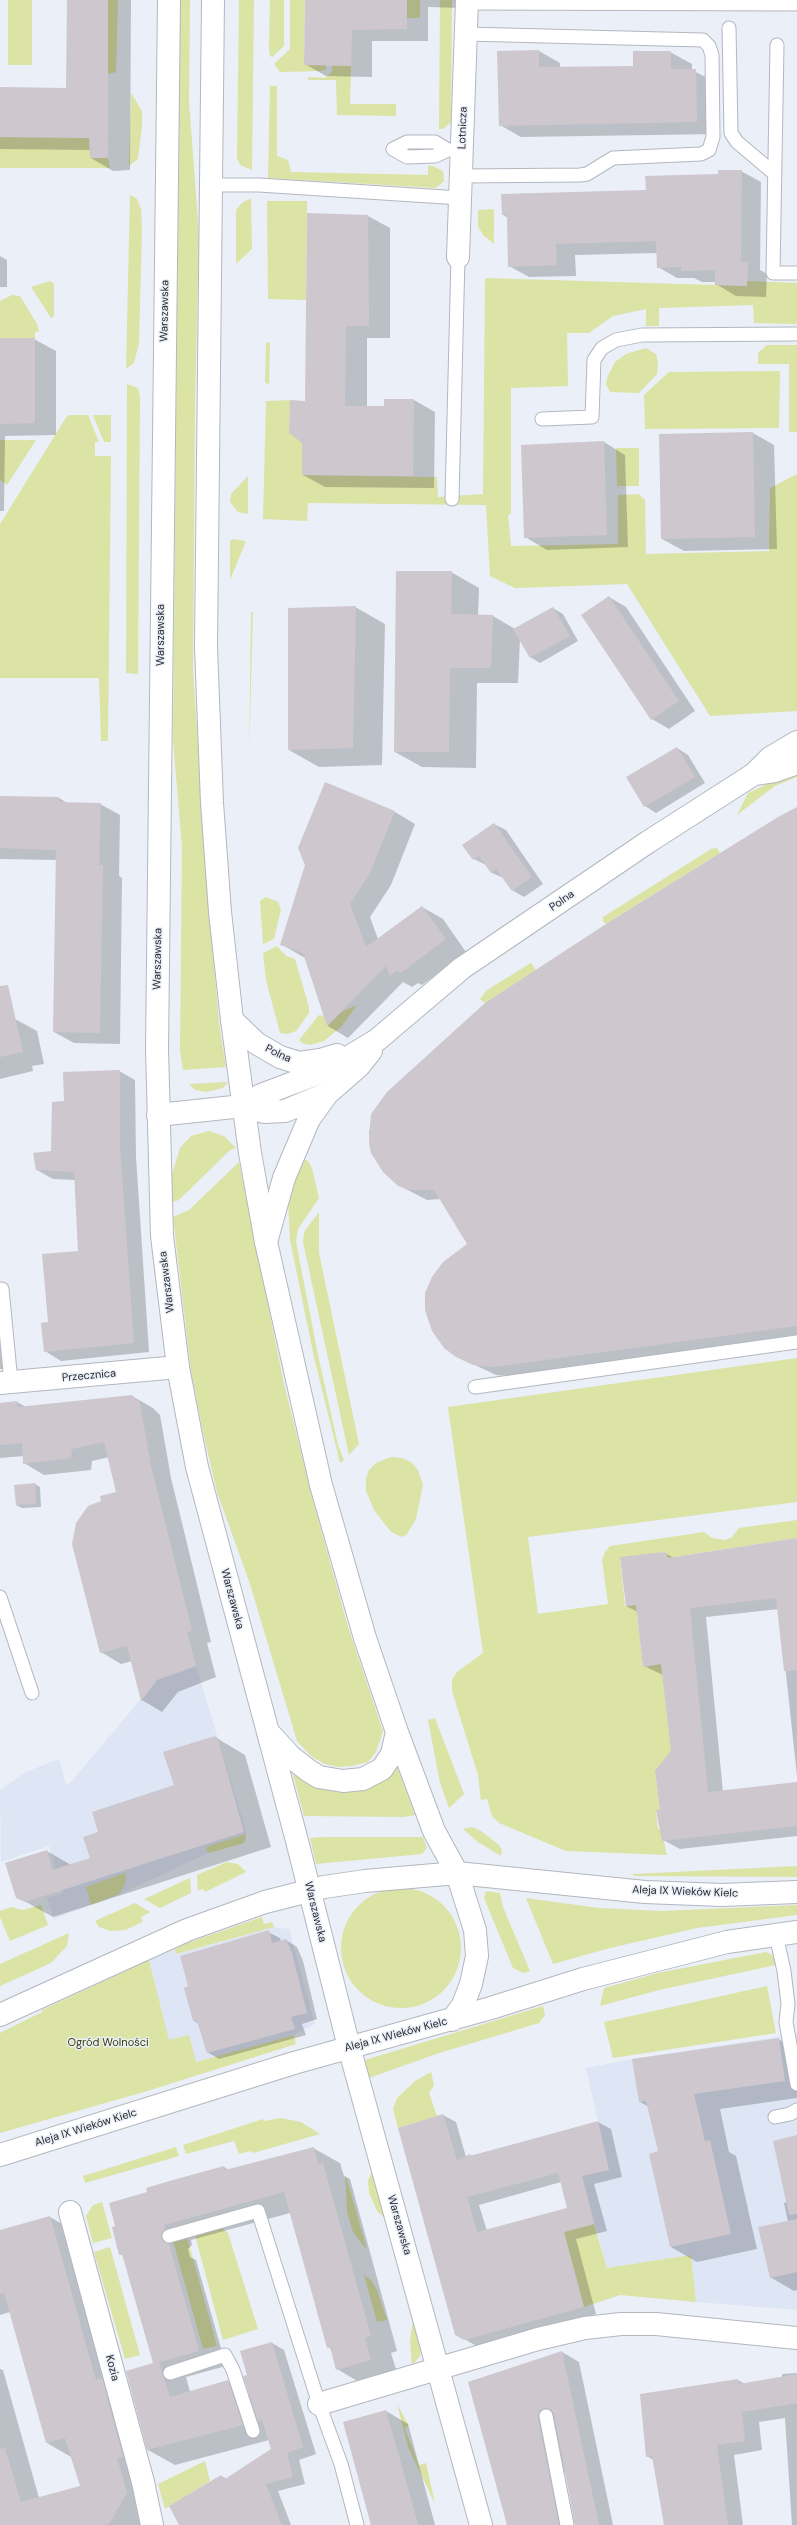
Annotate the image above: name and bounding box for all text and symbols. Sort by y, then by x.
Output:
street label: Lotnicza [456,107,470,149]
street label: Warszawska [158,280,172,342]
street label: Warszawska [154,604,168,666]
street label: Polna [547,888,577,914]
street label: Warszawska [151,928,165,990]
street label: Polna [263,1042,293,1066]
street label: Warszawska [157,1250,177,1314]
street label: Przecznica [61,1367,117,1385]
street label: Warszawska [218,1567,246,1631]
street label: Warszawska [301,1880,329,1944]
street label: Aleja IX Wieków Kielc [632,1884,738,1900]
street label: Aleja IX Wieków Kielc [343,2015,449,2055]
park label: Ogród Wolności [67,2036,149,2050]
street label: Aleja IX Wieków Kielc [33,2106,139,2150]
street label: Warszawska [384,2193,414,2257]
street label: Kozia [102,2354,122,2382]

